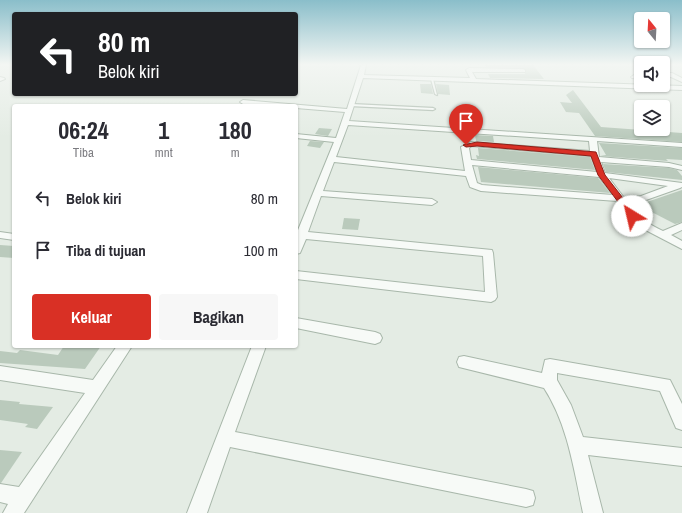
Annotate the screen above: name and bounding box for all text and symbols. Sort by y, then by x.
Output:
north arrow [634,12,670,48]
map controls [634,12,670,136]
text: 80 m [98,23,150,61]
icon: left [32,28,84,80]
button: sound [634,56,670,92]
text: Belok kiri [98,59,160,84]
button: layers [634,100,670,136]
pin [449,104,483,145]
icon: arrive [455,110,477,132]
text: 06:24 [58,114,109,146]
text: 1 [158,114,169,146]
text: 180 [219,114,252,146]
text: Tiba [73,144,94,161]
text: mnt [155,144,173,161]
text: m [231,144,240,161]
icon: left [32,187,54,209]
text: Belok kiri [66,188,121,209]
text: 80 m [251,188,278,209]
position arrow [611,195,653,237]
icon: arrive [32,239,54,261]
text: Tiba di tujuan [66,240,146,261]
text: 100 m [244,240,278,261]
button: Keluar [32,294,151,340]
button: Bagikan [159,294,278,340]

